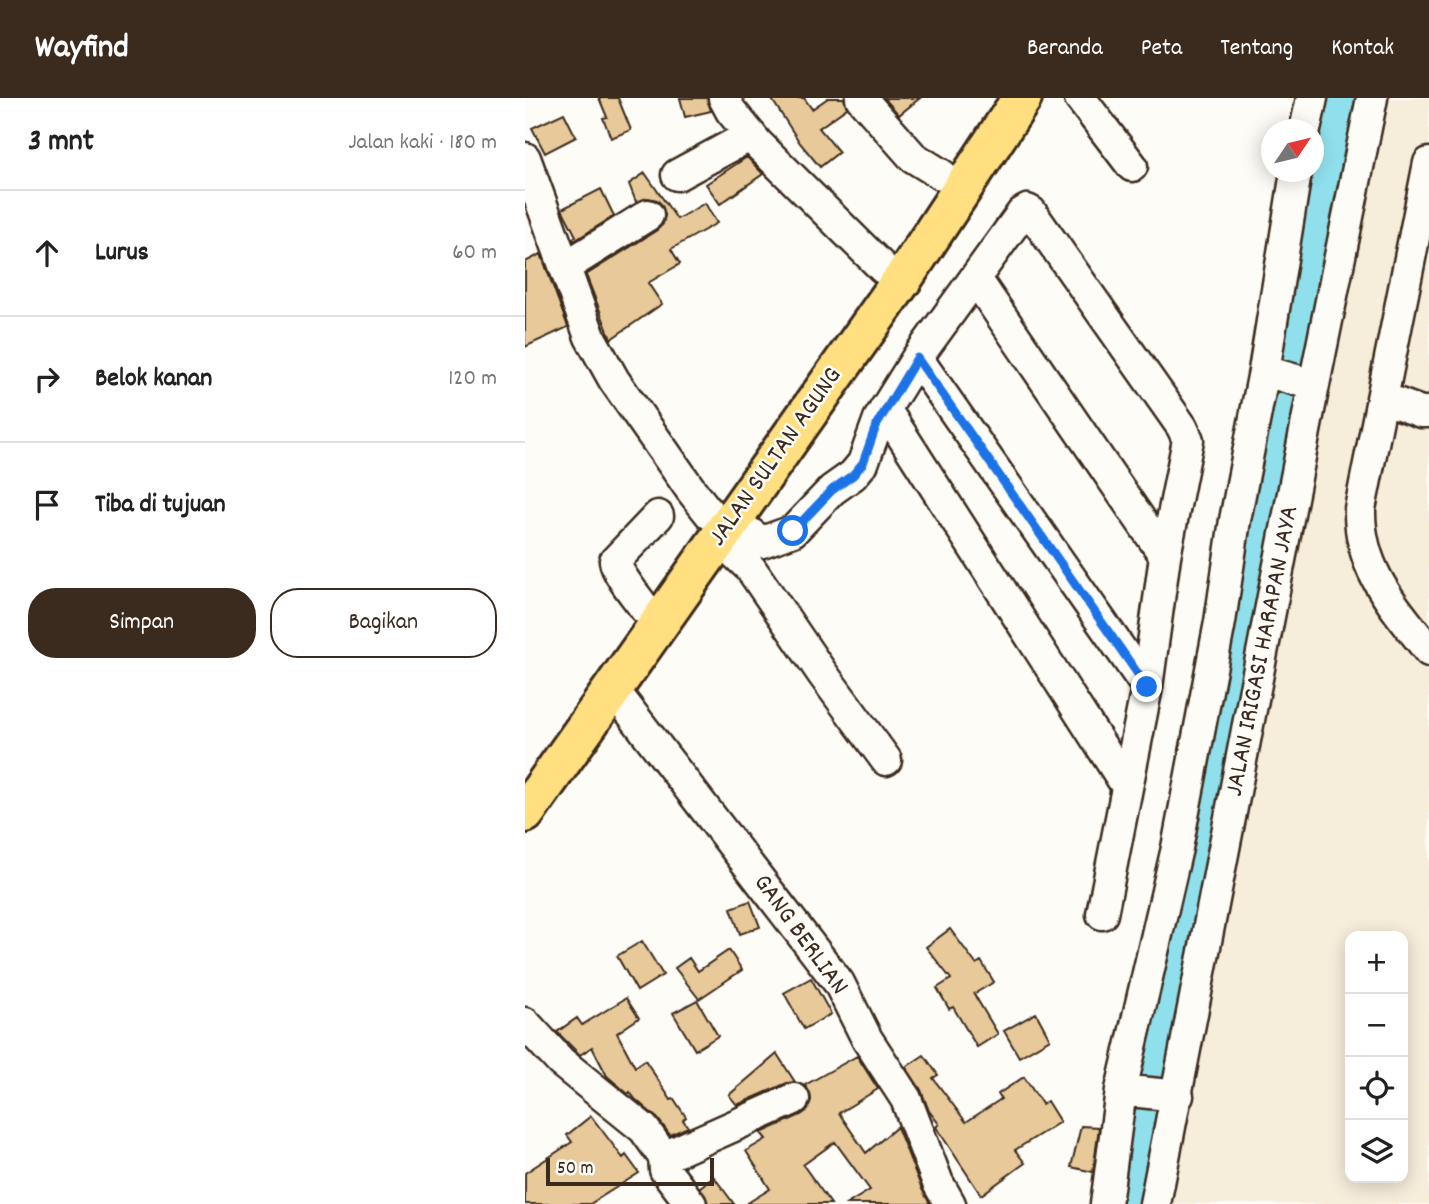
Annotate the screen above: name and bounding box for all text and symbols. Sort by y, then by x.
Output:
text: Wayfind [35,26,129,73]
text: Beranda [1027,32,1103,66]
text: Peta [1141,32,1182,66]
text: Tentang [1220,32,1293,66]
text: Kontak [1331,32,1394,66]
north arrow [1261,119,1324,182]
text: 3 mnt [28,122,94,165]
text: Jalan kaki · 180 m [348,127,497,160]
icon: ahead [28,234,66,272]
text: Lurus [95,235,149,272]
text: 60 m [452,237,497,270]
icon: right [28,360,66,398]
street label: JALAN SULTAN AGUNG [700,360,852,554]
text: Belok kanan [95,361,212,398]
text: 120 m [448,363,497,396]
icon: arrive [28,486,66,524]
text: Tiba di tujuan [95,487,226,524]
street label: JALAN IRIGASI HARAPAN JAYA [1217,502,1309,800]
route start [777,515,808,546]
button: Simpan [28,588,256,658]
button: Bagikan [270,588,497,658]
route end [1131,671,1162,702]
street label: GANG BERLIAN [743,867,857,1003]
map controls [1345,931,1408,1183]
button: + [1345,931,1408,994]
button: − [1345,994,1408,1057]
button: locate [1345,1057,1408,1120]
button: layers [1345,1120,1408,1183]
scale bar [546,1155,714,1187]
text: 50 m [557,1156,594,1183]

